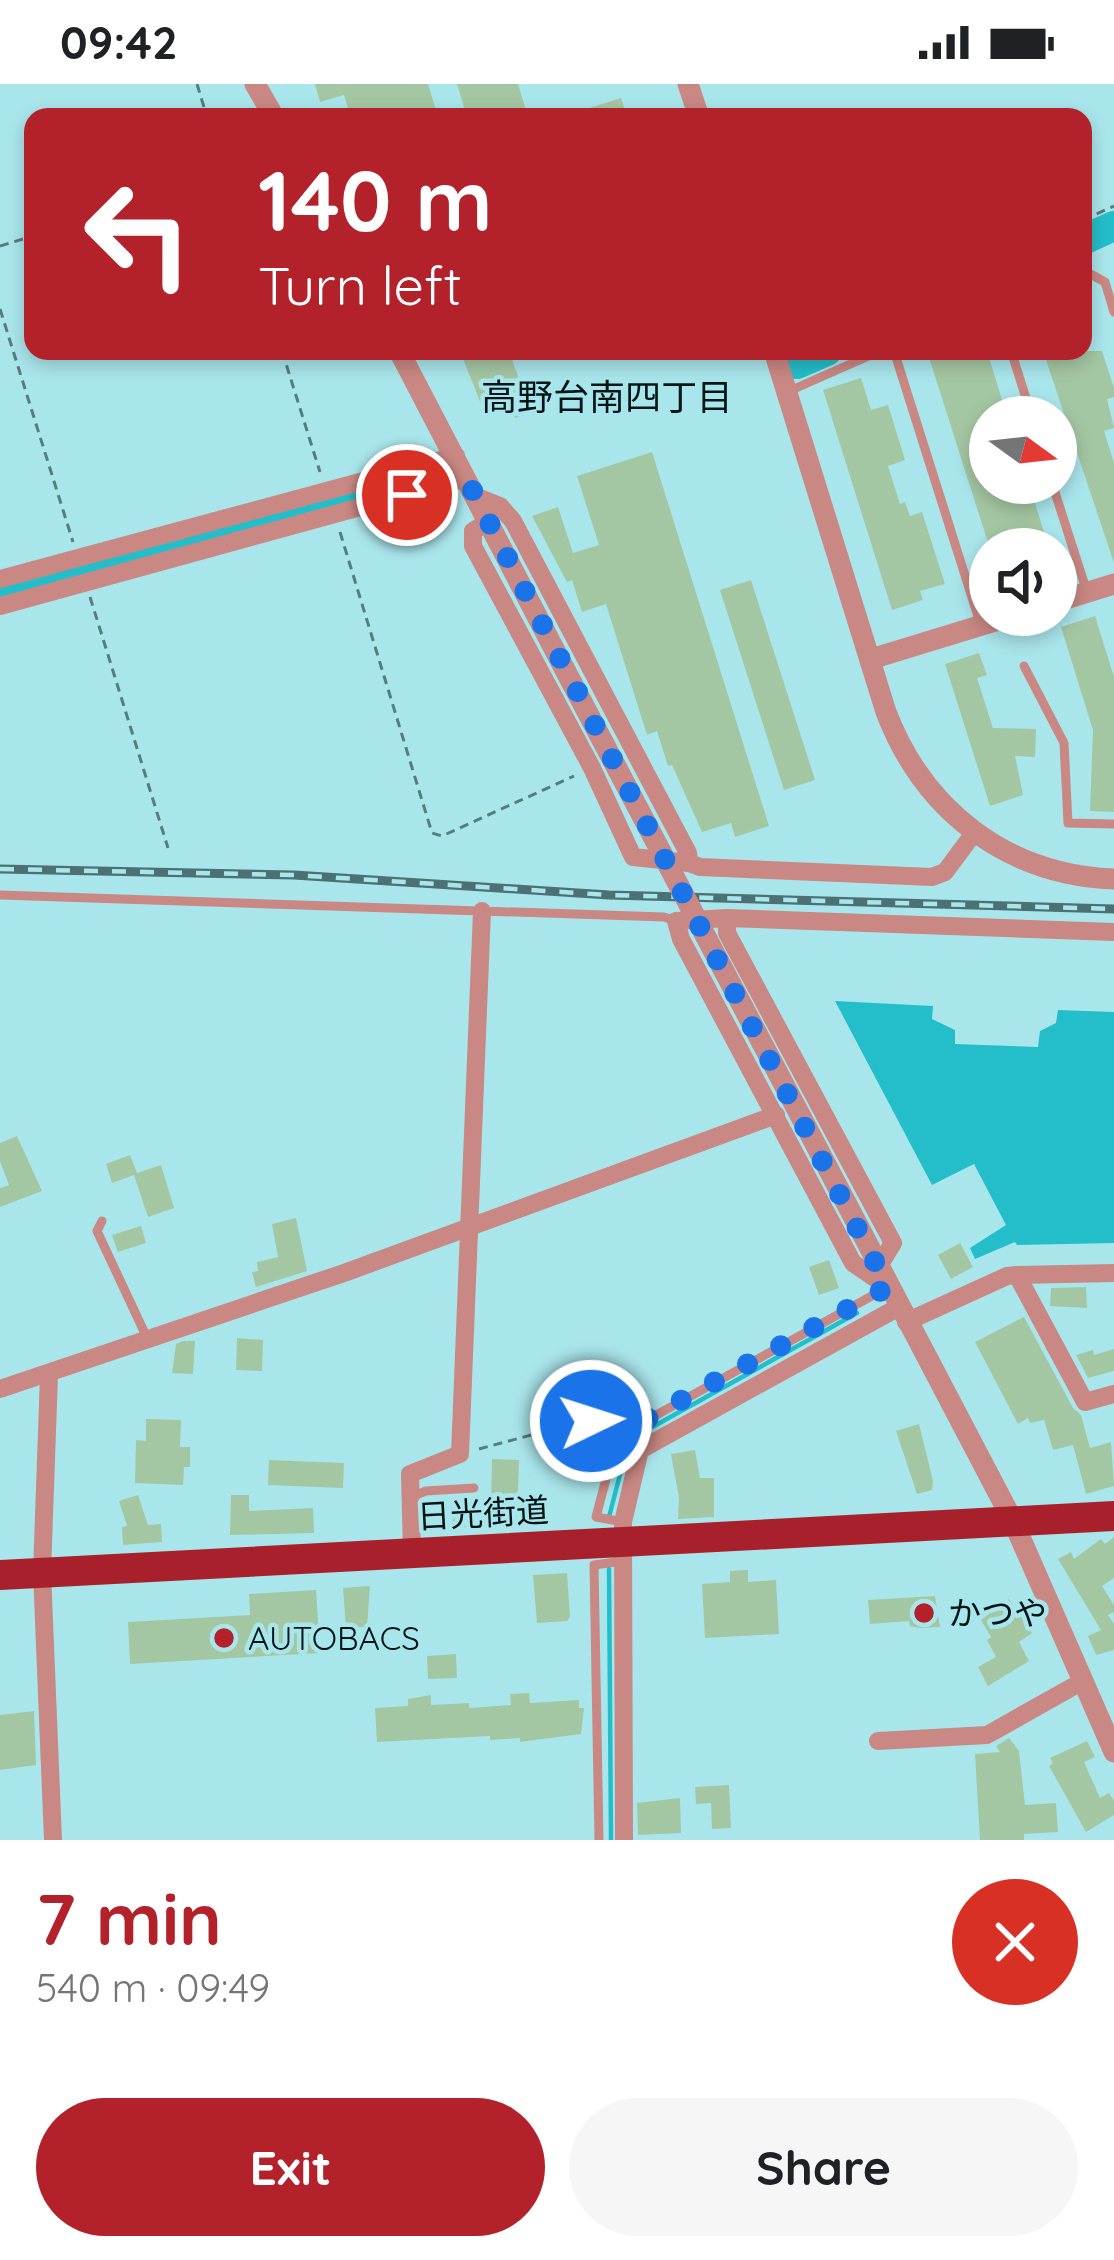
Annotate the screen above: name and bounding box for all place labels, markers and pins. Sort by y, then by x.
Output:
pin [356,444,458,546]
place label: かつや [948,1592,1047,1633]
marker: かつや [911,1600,937,1626]
place label: AUTOBACS [248,1617,420,1658]
marker: AUTOBACS [211,1625,237,1651]

